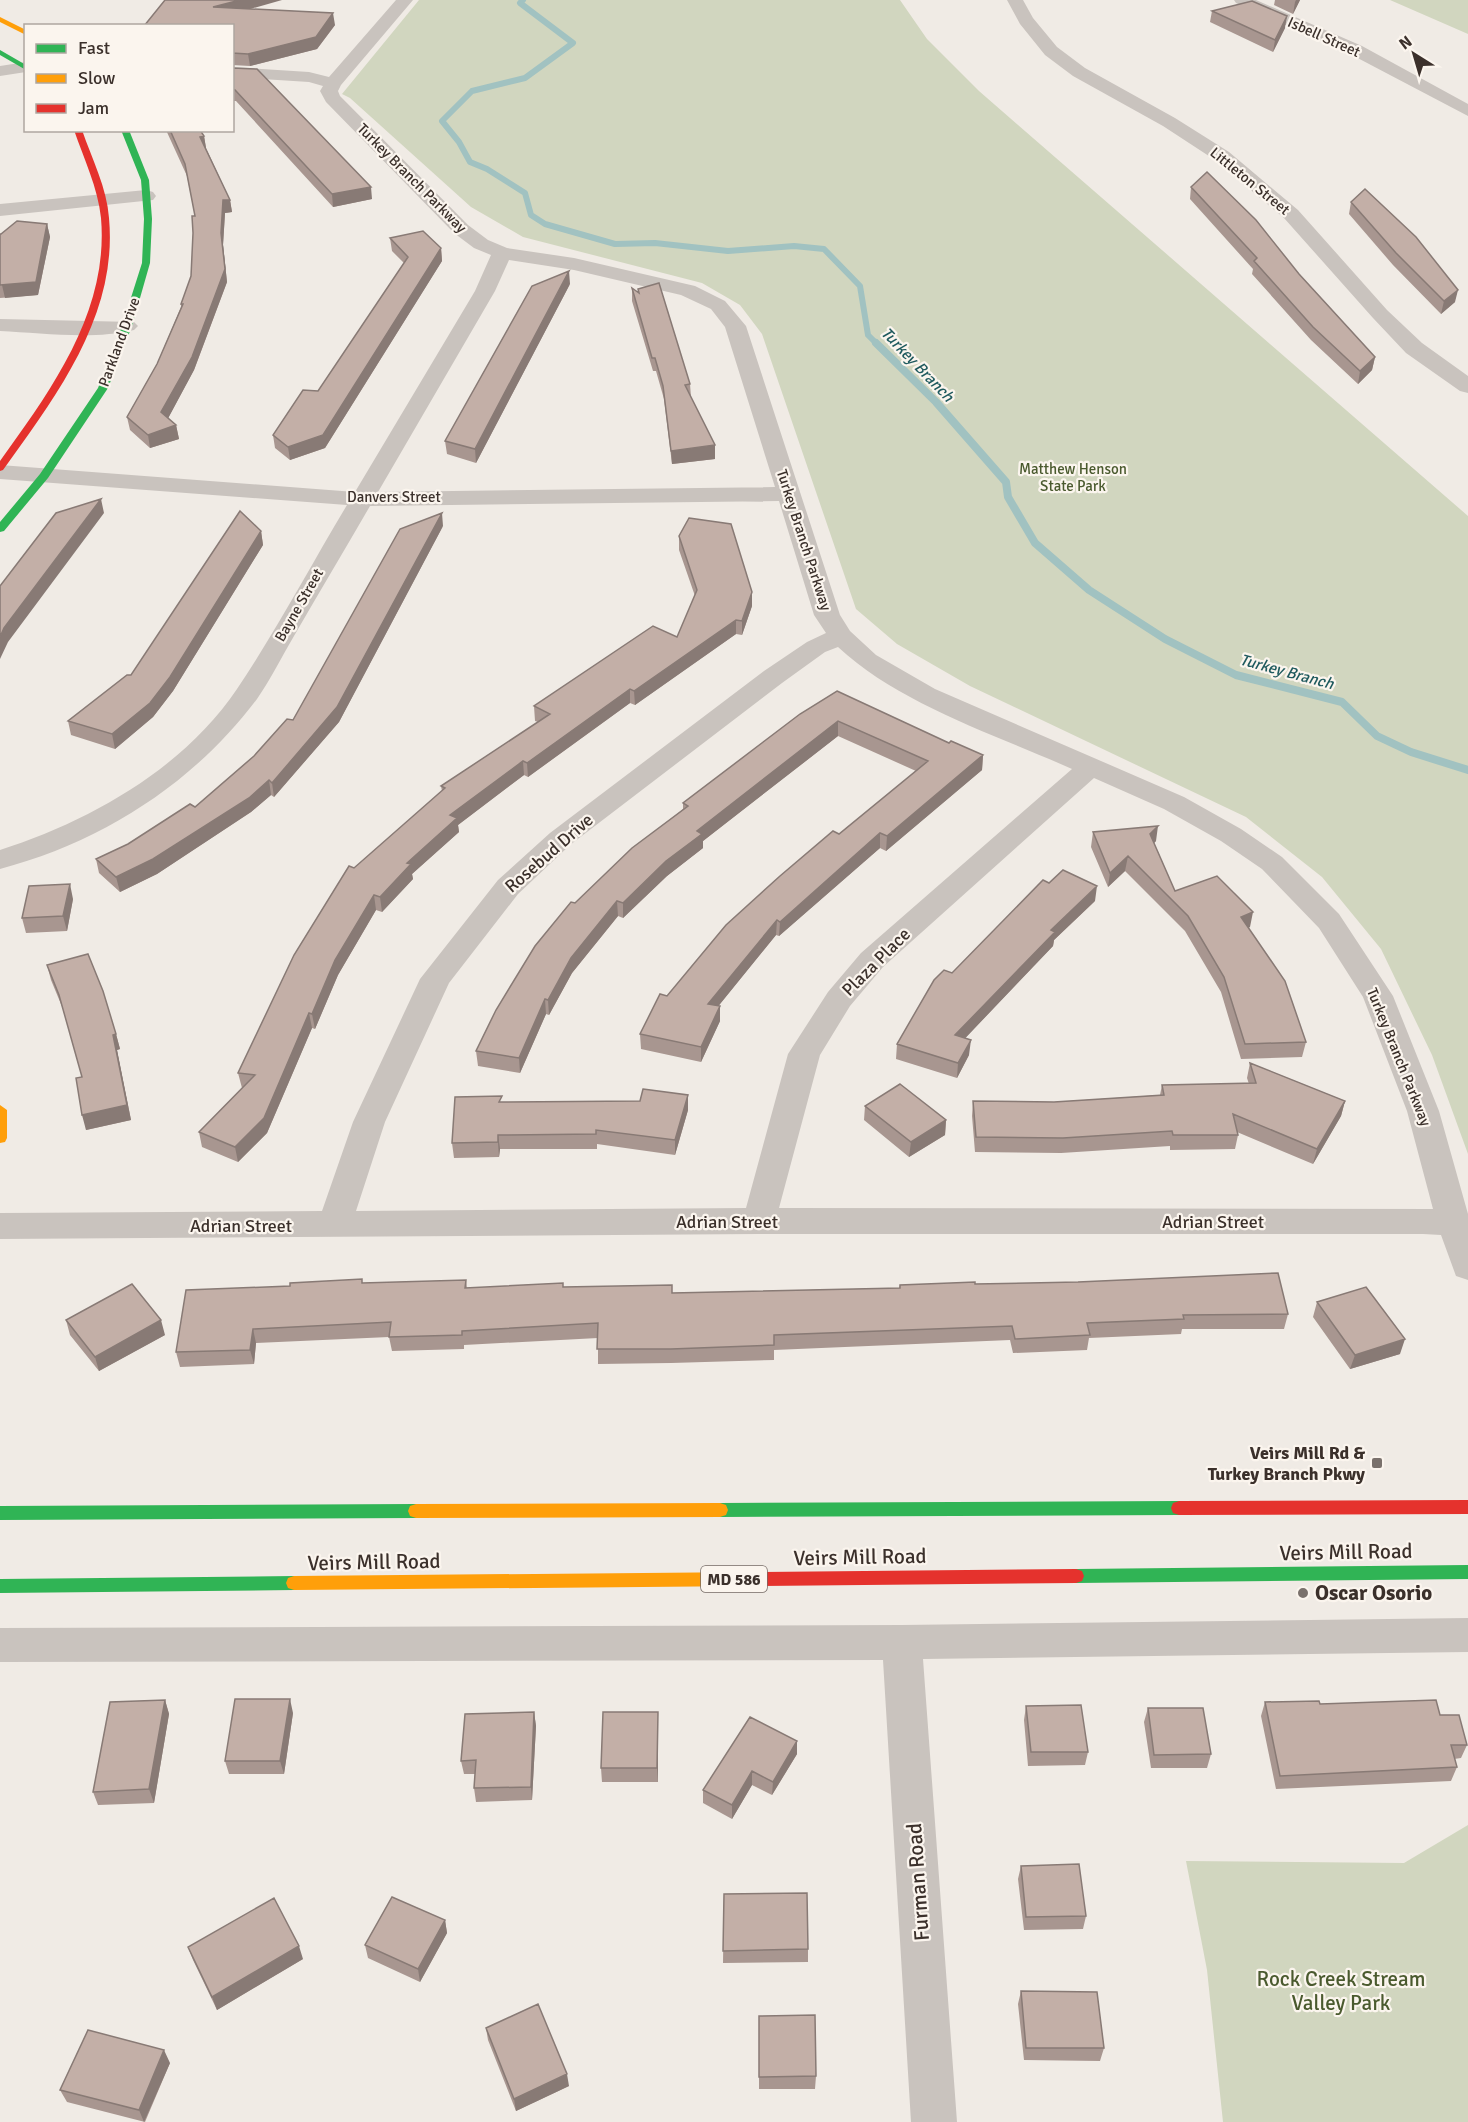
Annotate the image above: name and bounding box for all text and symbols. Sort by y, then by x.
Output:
street label: Isbell Street [1285,13,1363,61]
legend [24,24,234,132]
north arrow [1384,24,1444,84]
text: N [1395,31,1416,54]
text: Fast [78,37,110,59]
text: Slow [78,67,115,89]
text: Jam [78,97,109,119]
street label: Turkey Branch Parkway [354,120,470,236]
street label: Littleton Street [1207,143,1293,219]
street label: Parkland Drive [95,295,143,389]
water label: Turkey Branch [877,323,959,407]
park label: Matthew Henson State Park [1019,460,1127,495]
street label: Turkey Branch Parkway [773,467,835,613]
street label: Danvers Street [347,488,441,506]
street label: Bayne Street [271,565,327,645]
water label: Turkey Branch [1238,650,1337,694]
street label: Rosebud Drive [500,809,598,897]
street label: Plaza Place [837,923,915,1001]
street label: Turkey Branch Parkway [1363,985,1435,1129]
street label: Adrian Street [676,1211,778,1233]
street label: Adrian Street [1162,1211,1264,1233]
street label: Adrian Street [190,1215,292,1237]
place label: Veirs Mill Rd & Turkey Branch Pkwy [1208,1442,1365,1485]
marker: Veirs Mill Rd & Turkey Branch Pkwy [1370,1456,1384,1470]
street label: Veirs Mill Road [1279,1538,1413,1566]
street label: Veirs Mill Road [793,1543,927,1571]
street label: Veirs Mill Road [307,1548,441,1576]
road number: MD 586 [701,1566,767,1592]
place label: Oscar Osorio [1315,1580,1432,1606]
marker: Oscar Osorio [1296,1586,1310,1600]
street label: Furman Road [901,1822,935,1942]
park label: Rock Creek Stream Valley Park [1257,1966,1425,2016]

